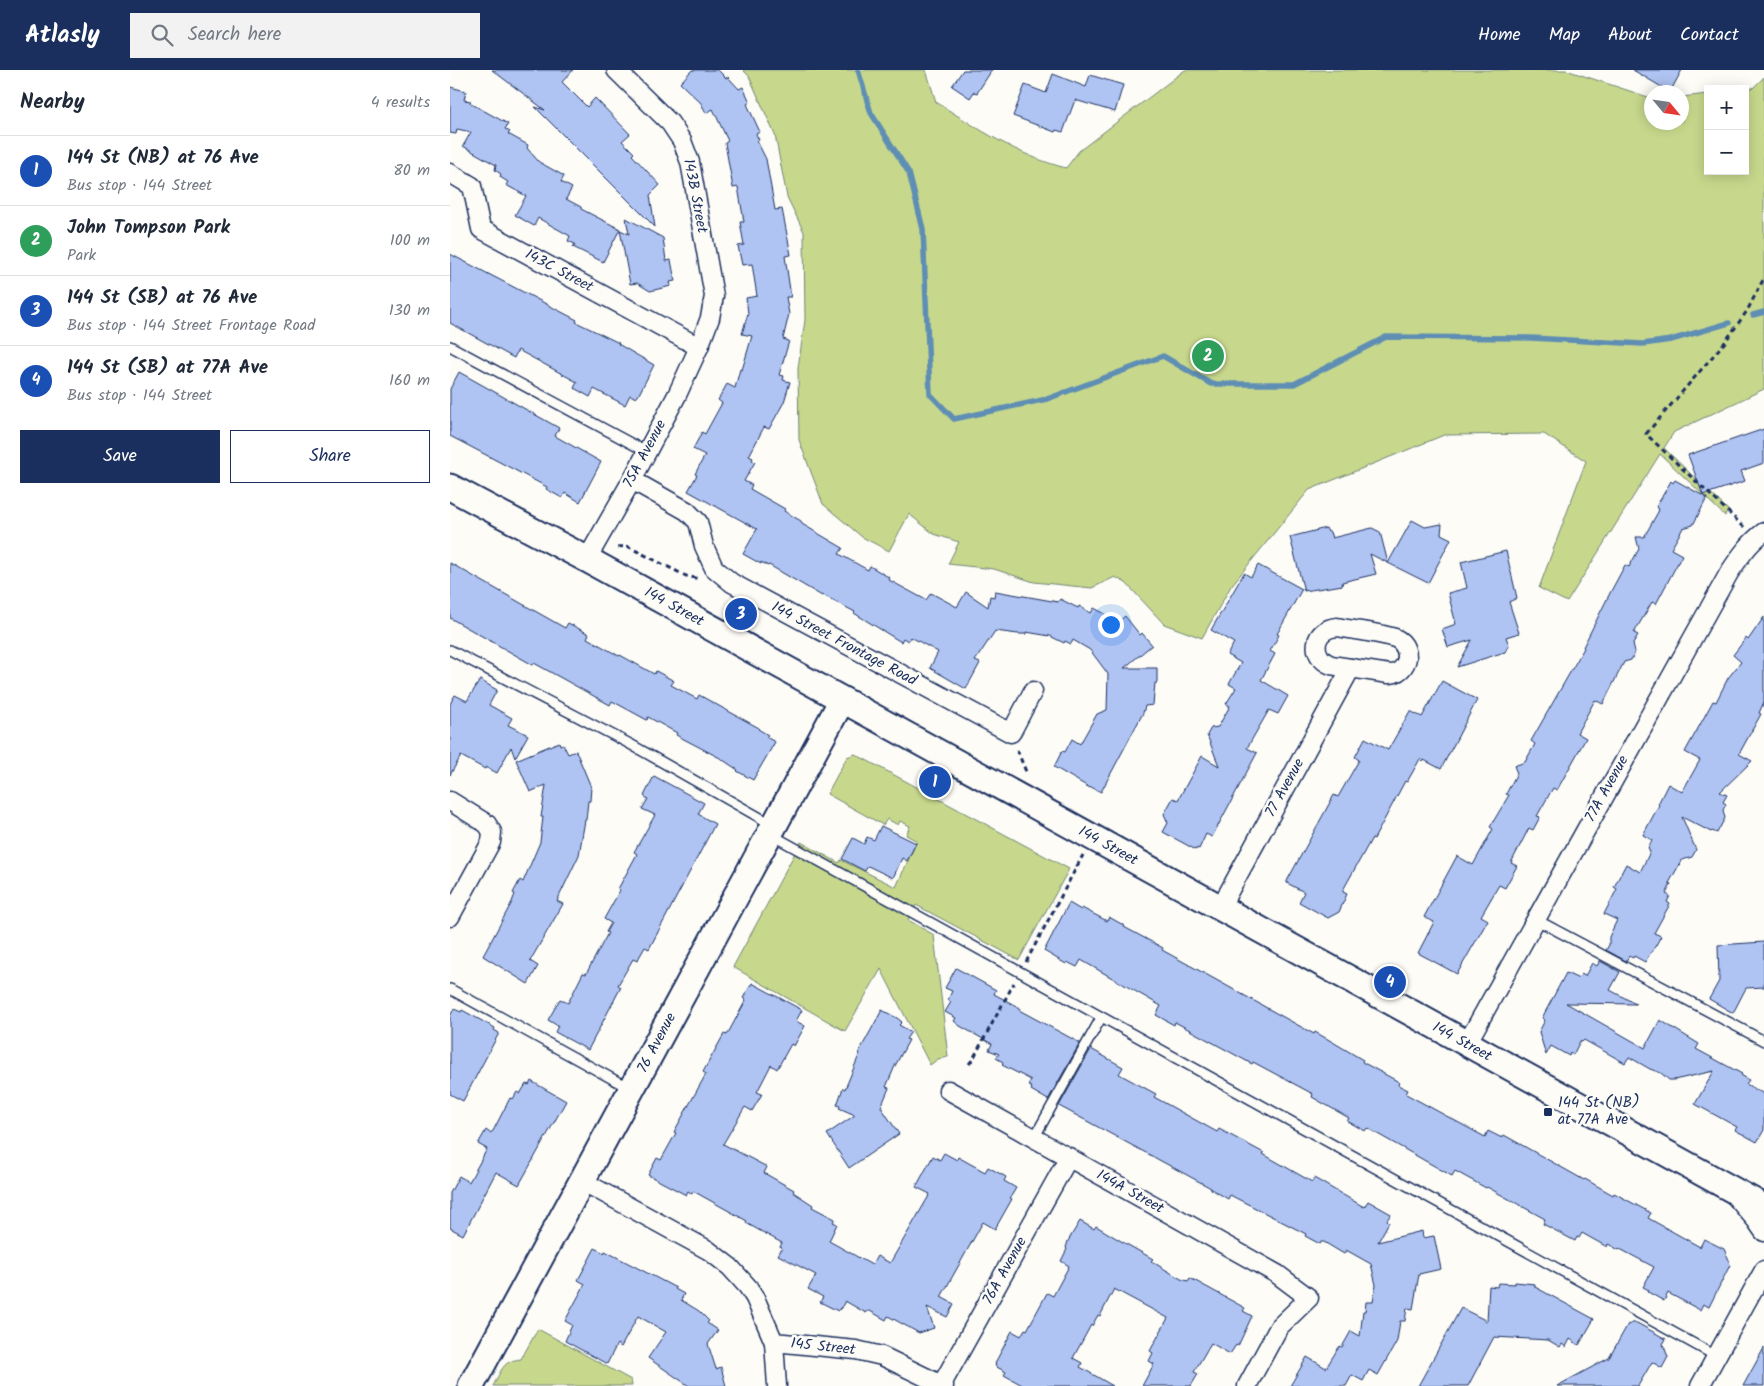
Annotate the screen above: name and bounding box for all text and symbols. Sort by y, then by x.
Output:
search box [130,13,480,58]
text: Atlasly [25,16,100,55]
text: Search here [188,20,281,50]
icon: search [148,21,176,49]
text: Home [1478,21,1521,50]
text: Map [1549,21,1580,50]
text: About [1608,21,1652,50]
text: Contact [1680,21,1739,50]
north arrow [1644,85,1689,130]
map controls [1704,85,1749,175]
button: + [1704,85,1749,130]
text: Nearby [20,86,85,119]
text: 4 results [371,90,430,115]
button: − [1704,130,1749,175]
text: 144 St (NB) at 76 Ave [67,143,259,173]
street label: 143B Street [676,157,714,235]
text: 1 [34,158,38,183]
text: 80 m [393,158,430,183]
text: Bus stop · 144 Street [67,173,212,198]
text: John Tompson Park [67,213,230,243]
text: 2 [31,228,41,253]
text: 100 m [390,228,430,253]
text: Park [67,243,96,268]
street label: 143C Street [520,243,598,299]
text: 144 St (SB) at 76 Ave [67,283,257,313]
text: 3 [32,298,40,323]
text: 130 m [389,298,430,323]
text: Bus stop · 144 Street Frontage Road [67,313,315,338]
pin: 2 [1192,337,1224,375]
text: 144 St (SB) at 77A Ave [67,353,268,383]
text: 4 [32,368,40,393]
text: 160 m [389,368,430,393]
text: Bus stop · 144 Street [67,383,212,408]
street label: 75A Avenue [617,415,673,492]
button: Save [20,430,220,483]
button: Share [230,430,430,483]
street label: 144 Street [640,581,709,633]
pin: 3 [725,595,757,633]
street label: 144 Street Frontage Road [767,595,921,693]
your location [1098,612,1124,638]
street label: 77A Avenue [1579,751,1635,827]
street label: 77 Avenue [1259,754,1311,822]
pin: 1 [919,763,951,801]
street label: 144 Street [1074,820,1143,872]
pin: 4 [1374,963,1406,1001]
street label: 76 Avenue [631,1008,683,1078]
street label: 144 Street [1428,1016,1497,1068]
place label: 144 St (NB) at 77A Ave [1558,1091,1640,1132]
marker: 144 St (NB) at 77A Ave [1542,1106,1554,1118]
street label: 144A Street [1092,1163,1169,1221]
street label: 76A Avenue [976,1232,1034,1309]
street label: 145 Street [789,1332,857,1362]

